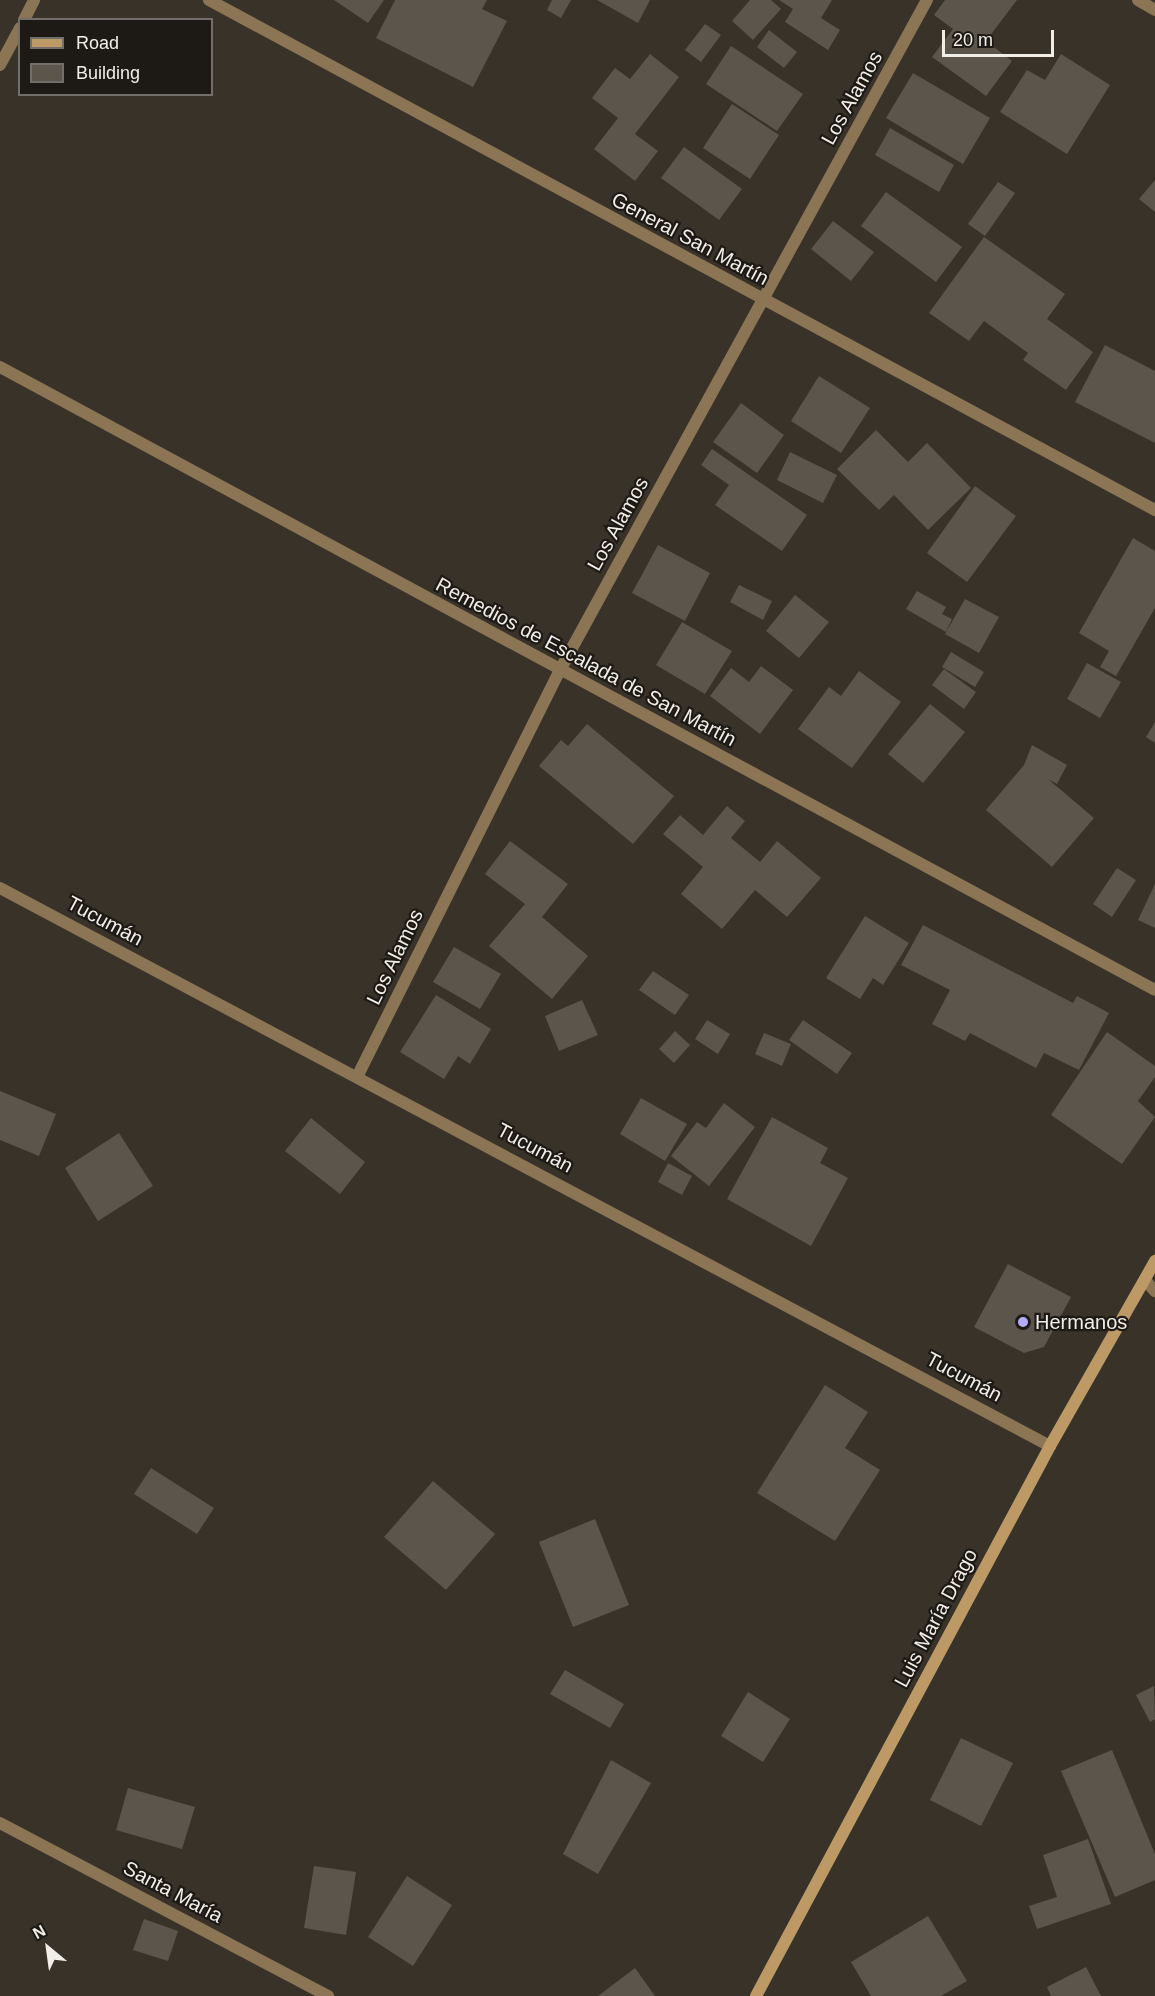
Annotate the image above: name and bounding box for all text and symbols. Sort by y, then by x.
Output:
legend [18,18,213,96]
scale bar [945,18,1058,56]
text: 20 m [953,30,993,50]
text: Road [76,33,119,53]
street label: Los Alamos [816,46,888,150]
text: Building [76,63,140,83]
street label: General San Martín [607,187,773,291]
street label: Los Alamos [582,472,654,576]
street label: Remedios de Escalada de San Martín [432,572,740,752]
street label: Tucumán [63,891,147,951]
street label: Los Alamos [361,905,429,1009]
street label: Tucumán [493,1118,577,1178]
place label: Hermanos [1035,1310,1127,1334]
marker: Hermanos [1016,1315,1030,1329]
street label: Tucumán [922,1347,1006,1407]
street label: Luis María Drago [889,1545,983,1691]
street label: Santa María [119,1856,227,1928]
north arrow [18,1918,78,1978]
text: N [30,1922,48,1942]

